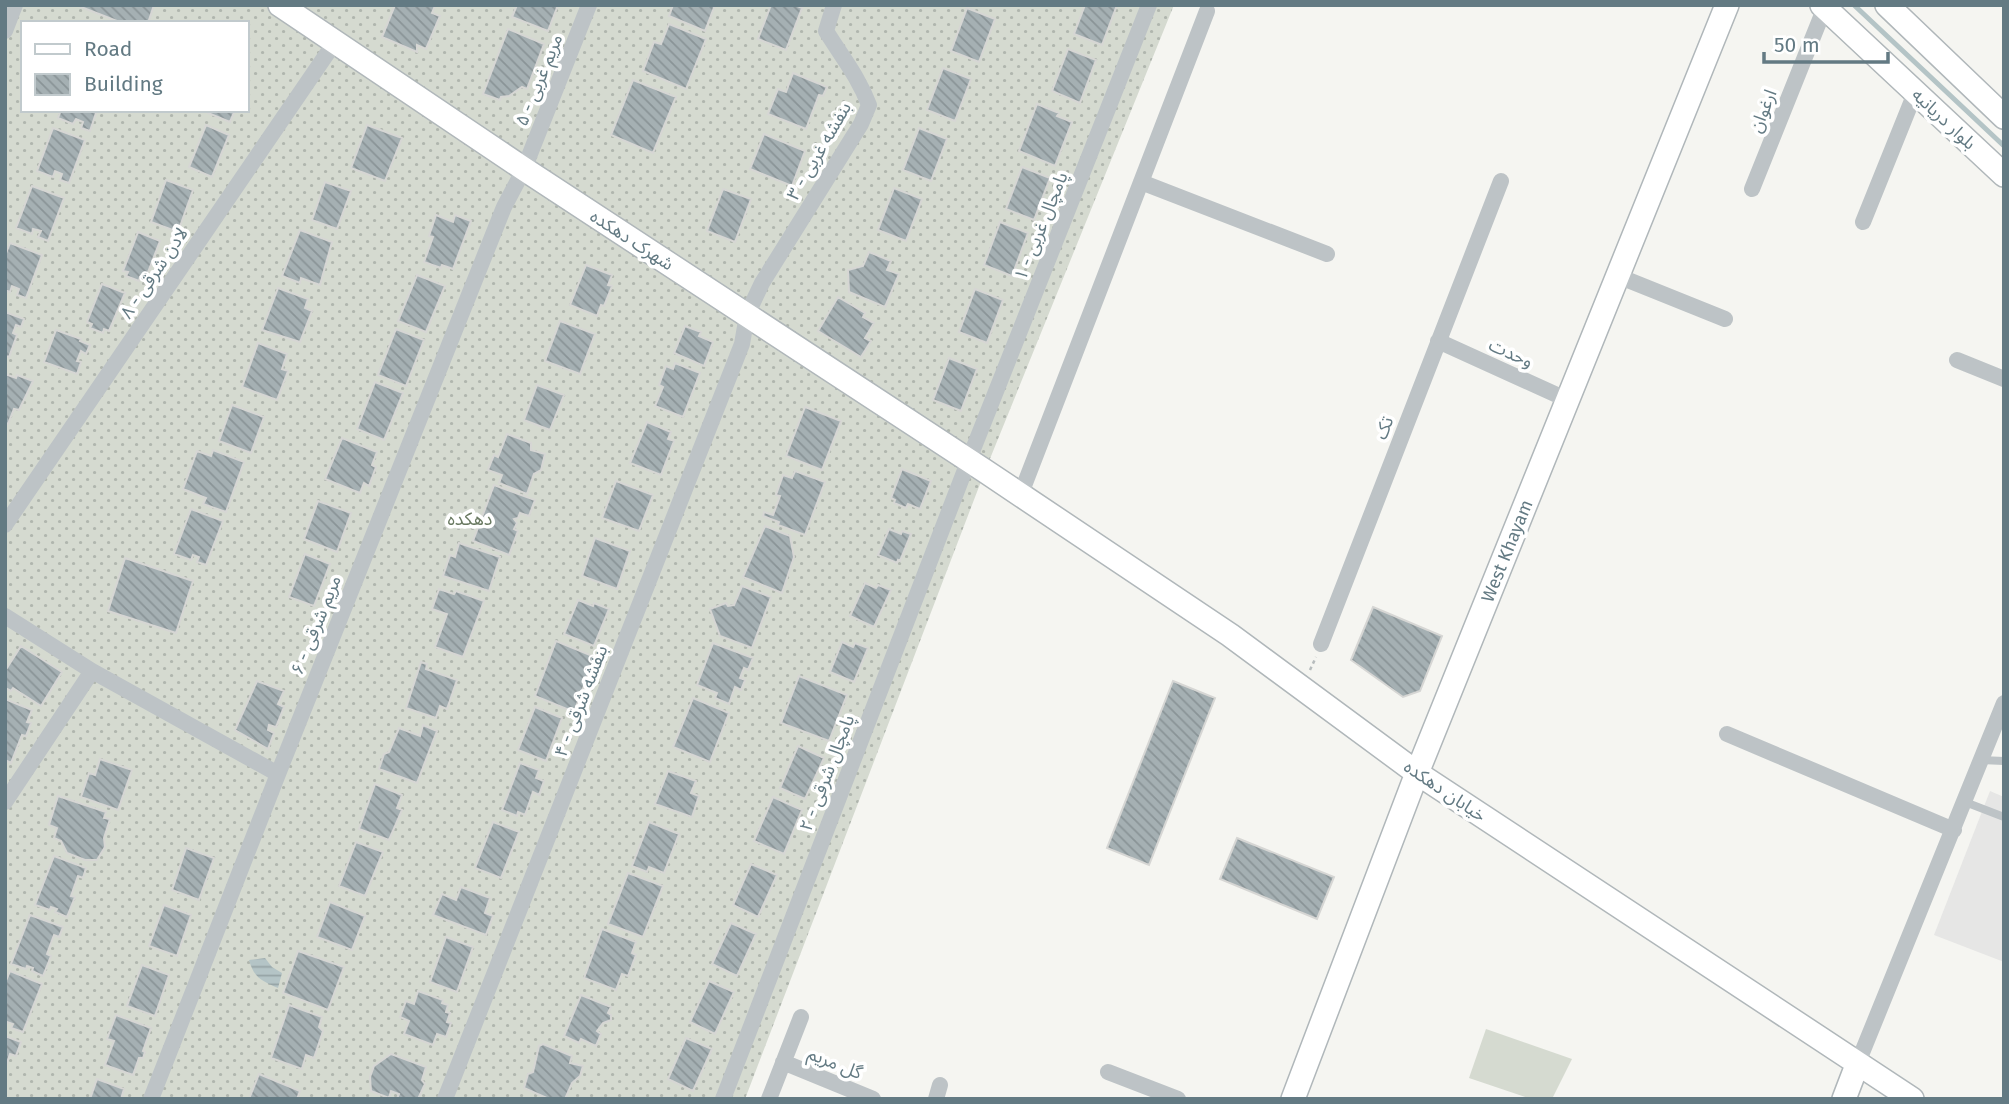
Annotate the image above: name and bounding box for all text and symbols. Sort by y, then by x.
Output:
legend [21,21,248,112]
scale bar [1764,21,1888,65]
street label: مریم غربی - ۵ [511,31,569,130]
text: 50 m [1774,32,1820,58]
text: Road [84,36,132,62]
text: Building [84,71,163,97]
street label: بلوار دریانیه [1907,84,1981,154]
street label: ارغوان [1744,86,1782,136]
street label: بنفشه غربی - ۳ [782,98,856,204]
street label: پامچال غربی - ۱ [1009,169,1073,283]
street label: شهرک دهکده [586,205,678,275]
street label: لادن شرقی - ۸ [115,223,193,323]
street label: وحدت [1485,334,1537,372]
street label: تک [1370,413,1398,443]
street label: West Khayam [1476,497,1538,605]
park label: دهکده [448,508,492,530]
street label: مریم شرقی - ۶ [286,572,348,679]
street label: بنفشه شرقی - ۴ [550,642,612,760]
street label: پامچال شرقی - ۲ [795,712,859,834]
street label: خیابان دهکده [1400,755,1490,827]
street label: گل مریم [804,1042,866,1086]

